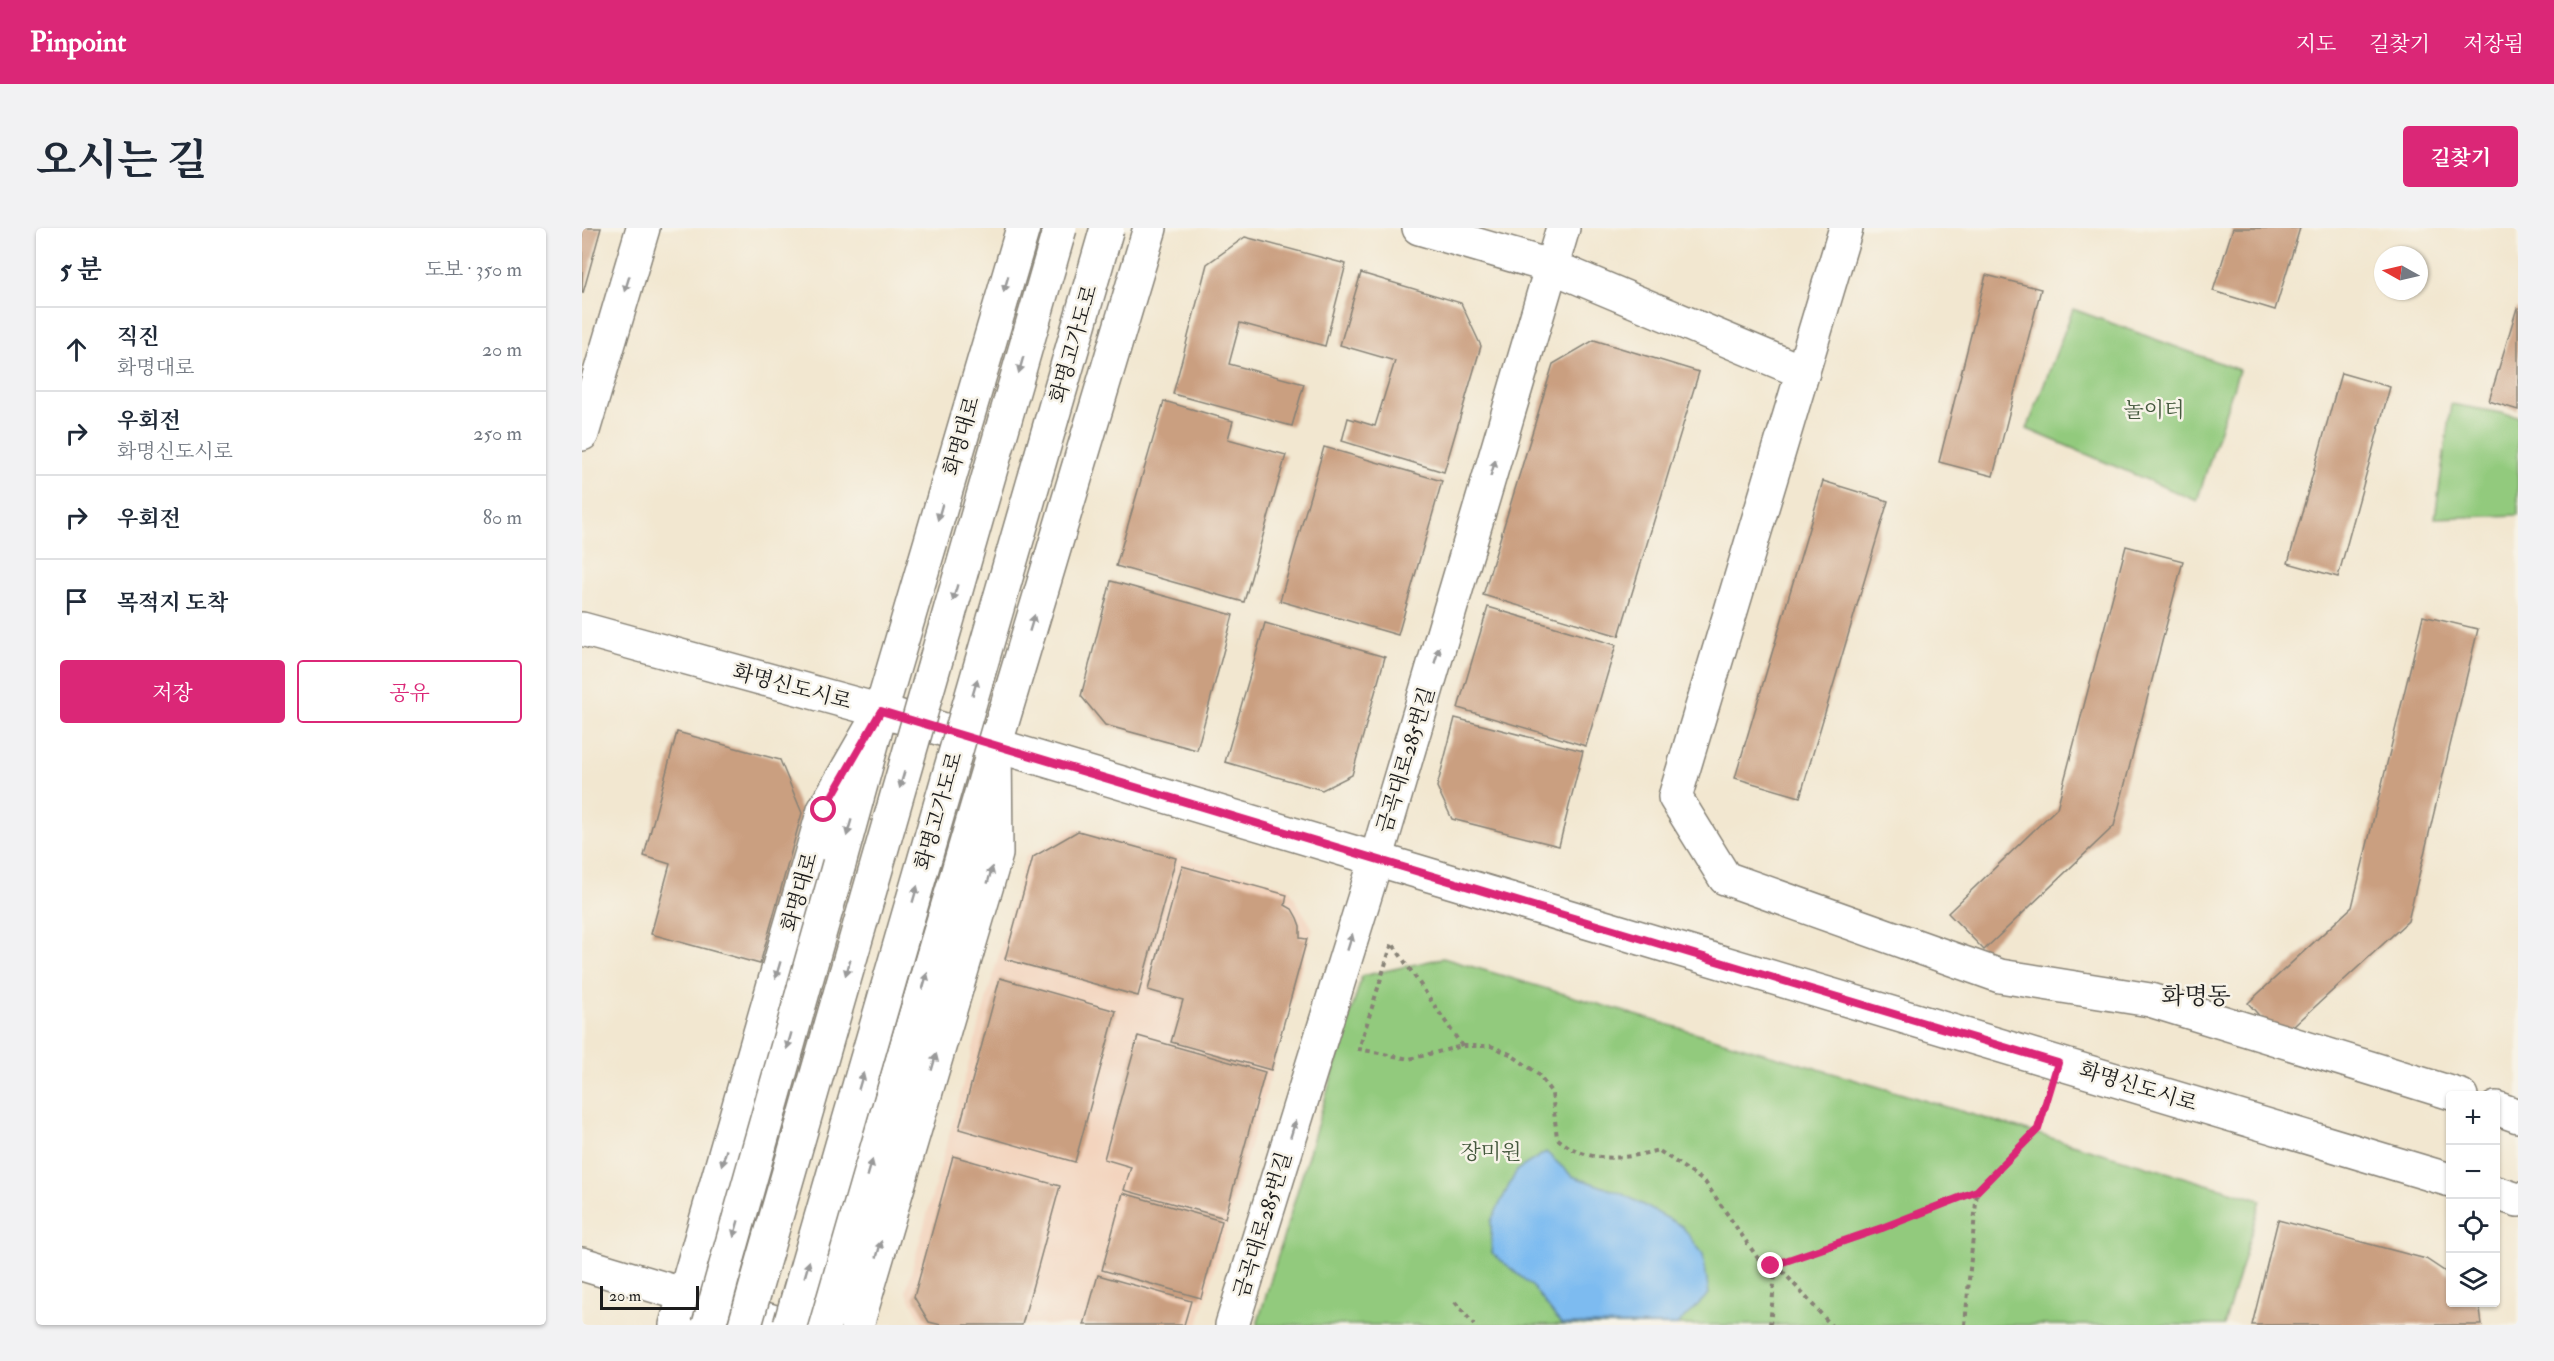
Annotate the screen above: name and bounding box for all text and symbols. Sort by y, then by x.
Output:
text: Pinpoint [30,25,126,60]
text: 지도 [2296,31,2336,58]
text: 길찾기 [2369,31,2430,58]
text: 저장됨 [2463,31,2524,58]
button: 길찾기 [2403,126,2518,187]
text: 오시는 길 [36,135,207,187]
north arrow [2374,246,2428,300]
text: 5 분 [60,254,102,286]
text: 도보 · 350 m [425,257,522,282]
one-way arrow [622,275,631,293]
one-way arrow [1001,275,1010,293]
street label: 화명고가도로 [1044,282,1104,406]
text: 직진 [117,323,160,351]
icon: ahead [60,333,93,366]
text: 20 m [482,337,522,362]
text: 화명대로 [117,355,194,380]
one-way arrow [1016,356,1025,374]
street label: 화명대로 [938,393,986,479]
park label: 놀이터 [2124,397,2184,424]
text: 우회전 [117,407,181,435]
icon: right [60,417,93,450]
text: 250 m [473,421,522,446]
text: 화명신도시로 [117,439,233,464]
one-way arrow [1489,459,1498,477]
icon: right [60,501,93,534]
one-way arrow [935,503,944,521]
text: 우회전 [117,505,181,533]
text: 80 m [483,505,522,530]
one-way arrow [950,584,959,602]
icon: arrive [60,585,93,618]
text: 목적지 도착 [117,589,228,617]
one-way arrow [1028,614,1037,632]
one-way arrow [1433,646,1442,664]
street label: 화명신도시로 [730,658,854,716]
button: 저장 [60,660,285,723]
button: 공유 [297,660,522,723]
one-way arrow [971,678,980,696]
street label: 금곡대로285번길 [1371,684,1441,836]
street label: 화명고가도로 [909,749,969,873]
one-way arrow [896,771,906,789]
route start [810,796,836,822]
one-way arrow [843,819,853,837]
street label: 화명대로 [776,849,824,935]
one-way arrow [986,866,995,884]
one-way arrow [911,885,920,903]
one-way arrow [1346,933,1355,951]
one-way arrow [843,959,852,977]
one-way arrow [773,961,782,979]
one-way arrow [921,972,930,990]
district label: 화명동 [2161,981,2231,1012]
one-way arrow [784,1032,793,1050]
one-way arrow [930,1053,939,1071]
street label: 화명신도시로 [2076,1056,2200,1118]
one-way arrow [857,1072,866,1090]
map controls [2446,1091,2500,1307]
button: + [2446,1091,2500,1145]
one-way arrow [1289,1120,1298,1138]
park label: 장미원 [1461,1139,1521,1166]
button: − [2446,1145,2500,1199]
one-way arrow [719,1149,728,1167]
street label: 금곡대로285번길 [1228,1149,1298,1301]
one-way arrow [866,1159,875,1177]
button: locate [2446,1199,2500,1253]
one-way arrow [731,1220,740,1238]
one-way arrow [875,1240,884,1258]
route end [1757,1252,1783,1278]
button: layers [2446,1253,2500,1307]
one-way arrow [802,1260,812,1278]
scale bar [600,1283,699,1310]
text: 20 m [609,1286,641,1306]

